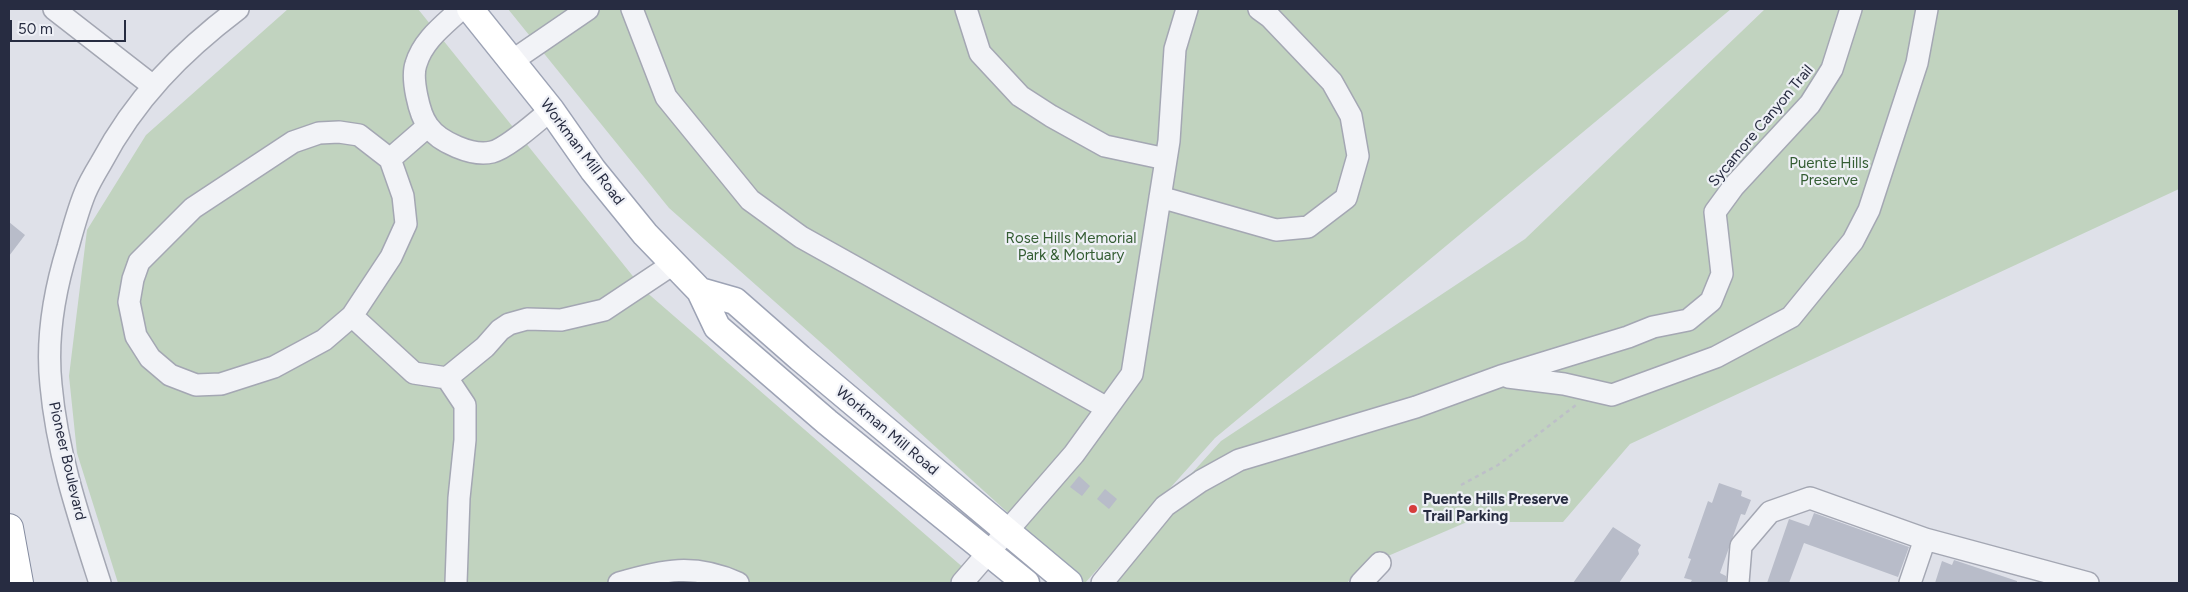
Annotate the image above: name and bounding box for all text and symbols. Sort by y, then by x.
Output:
scale bar [12,10,129,42]
text: 50 m [18,20,53,38]
street label: Sycamore Canyon Trail [1705,61,1817,191]
street label: Workman Mill Road [536,95,628,209]
park label: Puente Hills Preserve [1789,155,1869,190]
park label: Rose Hills Memorial Park & Mortuary [1006,230,1136,265]
street label: Workman Mill Road [832,383,942,479]
street label: Pioneer Boulevard [45,400,89,522]
place label: Puente Hills Preserve Trail Parking [1423,491,1569,526]
marker: Puente Hills Preserve Trail Parking [1407,503,1419,515]

